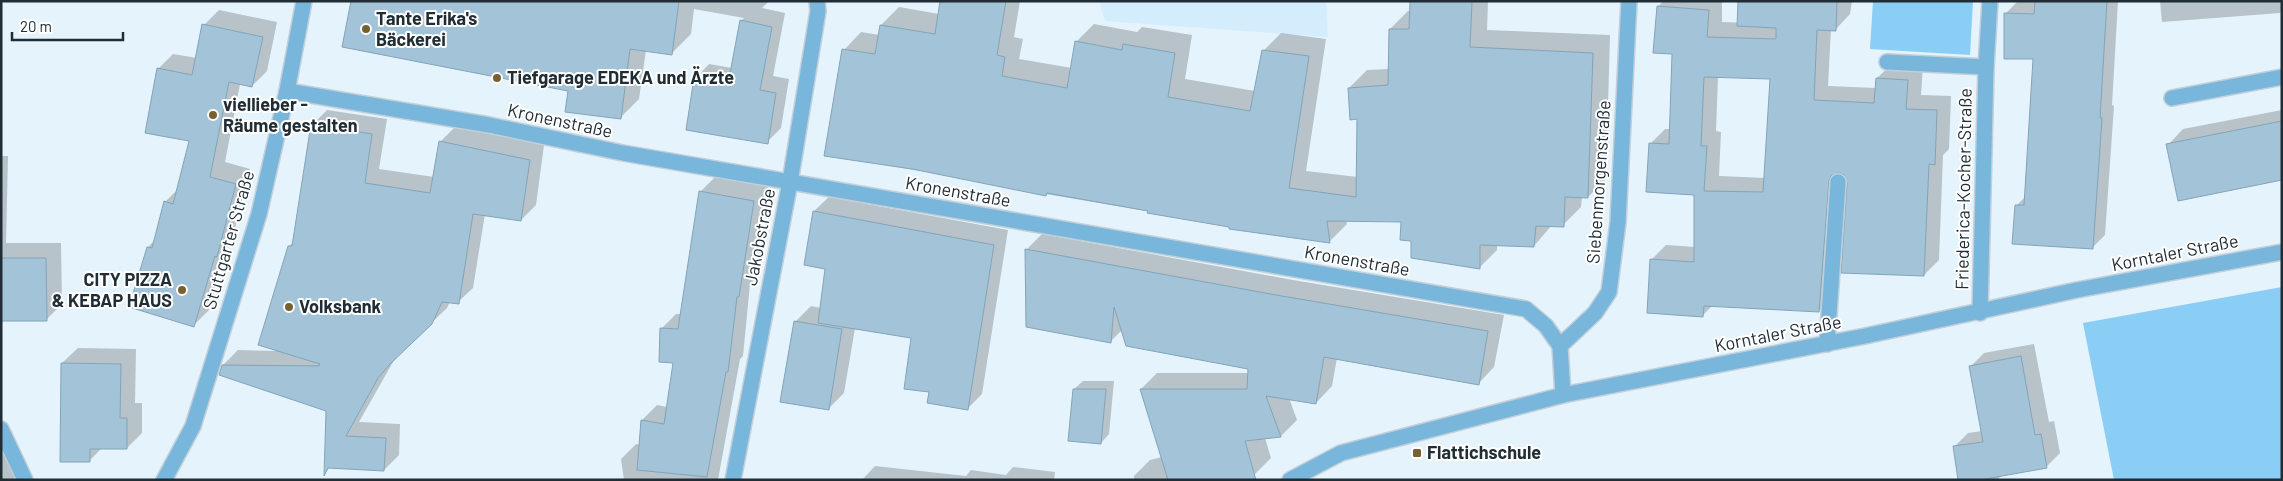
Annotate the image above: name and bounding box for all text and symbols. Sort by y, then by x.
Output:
place label: Tante Erika's Bäckerei [376,7,477,50]
scale bar [12,10,124,42]
text: 20 m [20,17,52,35]
marker: Tante Erika's Bäckerei [360,23,372,35]
place label: Tiefgarage EDEKA und Ärzte [507,66,734,88]
marker: Tiefgarage EDEKA und Ärzte [491,72,503,84]
street label: Friederica-Kocher-Straße [1950,88,1976,290]
place label: viellieber - Räume gestalten [223,93,358,136]
street label: Kronenstraße [506,98,615,142]
street label: Siebenmorgenstraße [1581,99,1615,265]
marker: viellieber - Räume gestalten [207,109,219,121]
street label: Stuttgarter Straße [198,168,258,312]
street label: Kronenstraße [904,171,1013,211]
street label: Jakobstraße [739,186,779,287]
street label: Korntaler Straße [2109,229,2240,275]
street label: Kronenstraße [1303,240,1412,280]
place label: CITY PIZZA & KEBAP HAUS [52,268,172,311]
marker: CITY PIZZA & KEBAP HAUS [176,284,188,296]
place label: Volksbank [299,295,381,317]
marker: Volksbank [283,301,295,313]
street label: Korntaler Straße [1712,310,1843,356]
place label: Flattichschule [1427,441,1541,463]
marker: Flattichschule [1411,447,1423,459]

